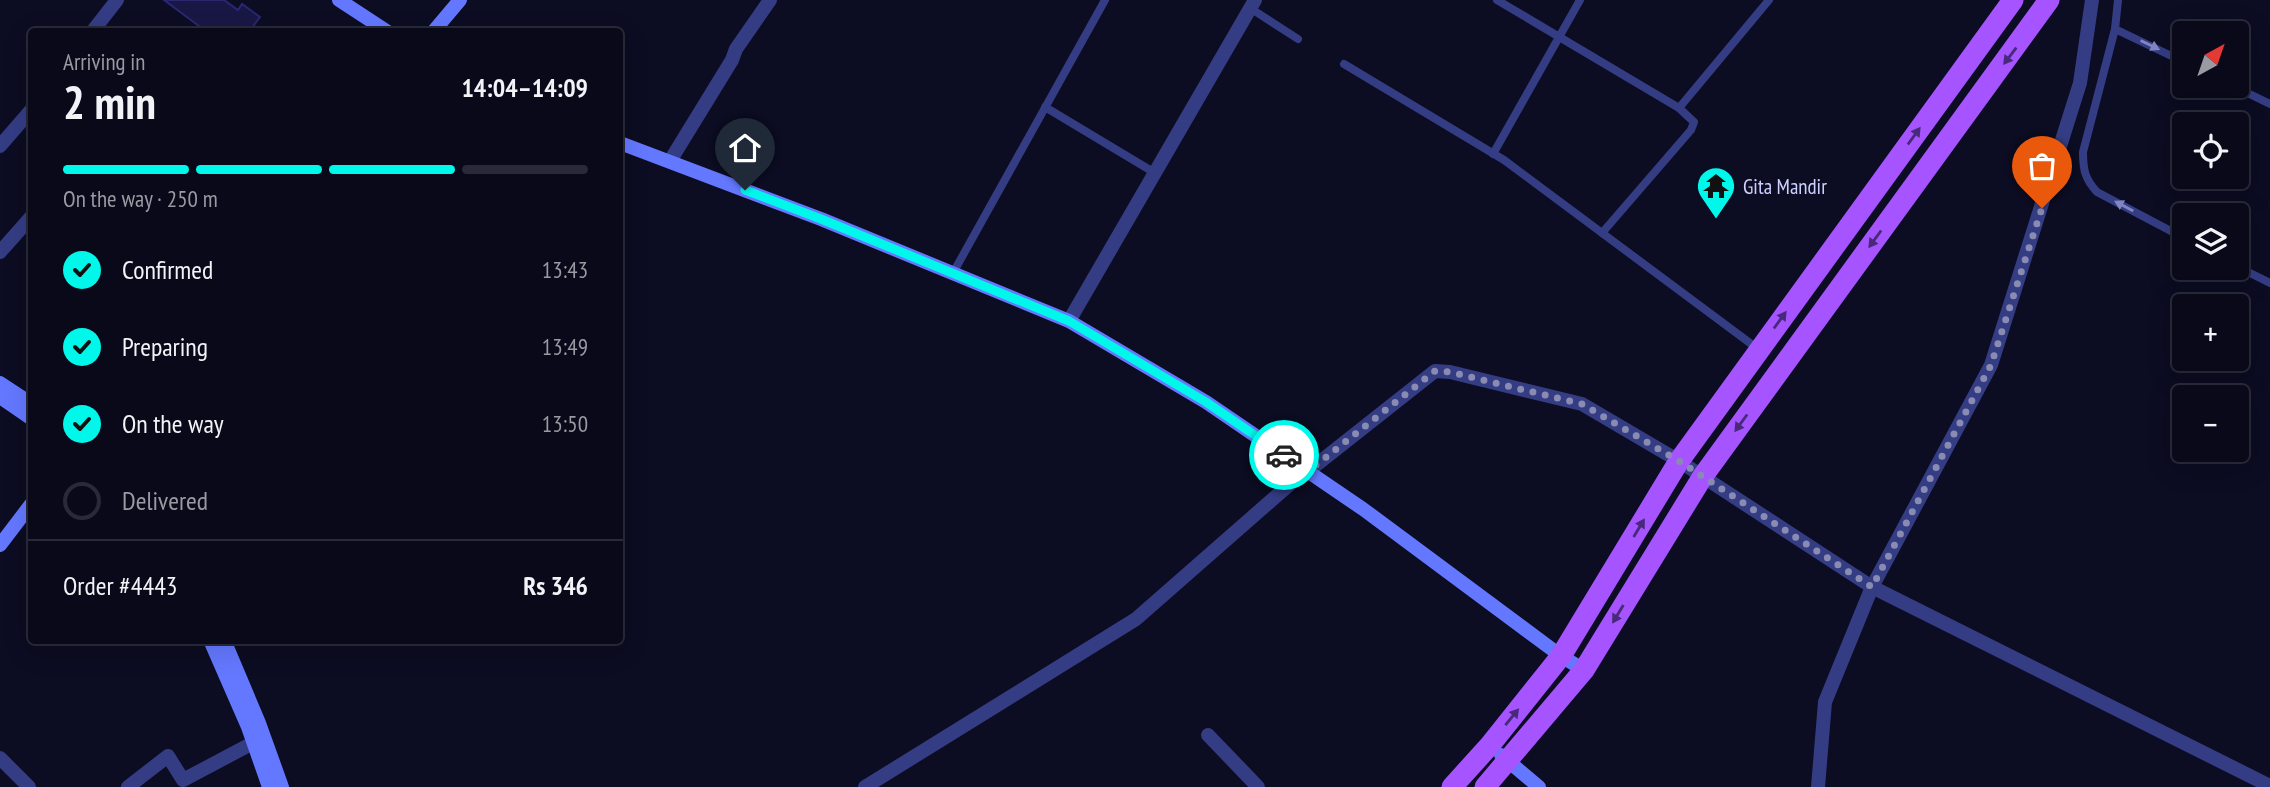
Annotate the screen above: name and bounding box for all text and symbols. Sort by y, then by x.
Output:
north arrow [2172,21,2249,98]
map controls [2172,21,2249,462]
one-way arrow [2139,40,2160,51]
text: Arriving in [63,47,145,76]
one-way arrow [2003,47,2017,65]
text: 14:04–14:09 [461,71,588,104]
text: 2 min [63,72,156,132]
button: locate [2172,112,2249,189]
pin [715,118,775,190]
one-way arrow [1907,127,1921,145]
icon: home [726,129,764,167]
pin [2012,136,2072,208]
icon: bag [2023,147,2061,185]
temple icon: Gita Mandir [1695,165,1737,220]
place label: Gita Mandir [1743,173,1827,200]
text: On the way · 250 m [63,184,218,213]
one-way arrow [2114,201,2134,212]
button: layers [2172,203,2249,280]
one-way arrow [1868,230,1882,248]
icon: check [63,251,101,289]
text: Confirmed [122,253,213,286]
text: 13:43 [542,255,588,284]
button: + [2172,294,2249,371]
one-way arrow [1772,311,1787,329]
icon: check [63,328,101,366]
text: Preparing [122,330,208,363]
text: 13:49 [542,332,588,361]
button: − [2172,385,2249,462]
icon: check [63,405,101,443]
text: On the way [122,407,224,440]
text: 13:50 [542,409,588,438]
one-way arrow [1734,414,1748,432]
courier [1249,420,1319,490]
icon: car [1265,436,1303,474]
text: Delivered [122,484,208,517]
one-way arrow [1632,519,1645,538]
text: Order #4443 [63,569,178,602]
text: Rs 346 [523,569,588,602]
one-way arrow [1612,605,1624,624]
one-way arrow [1505,708,1519,726]

